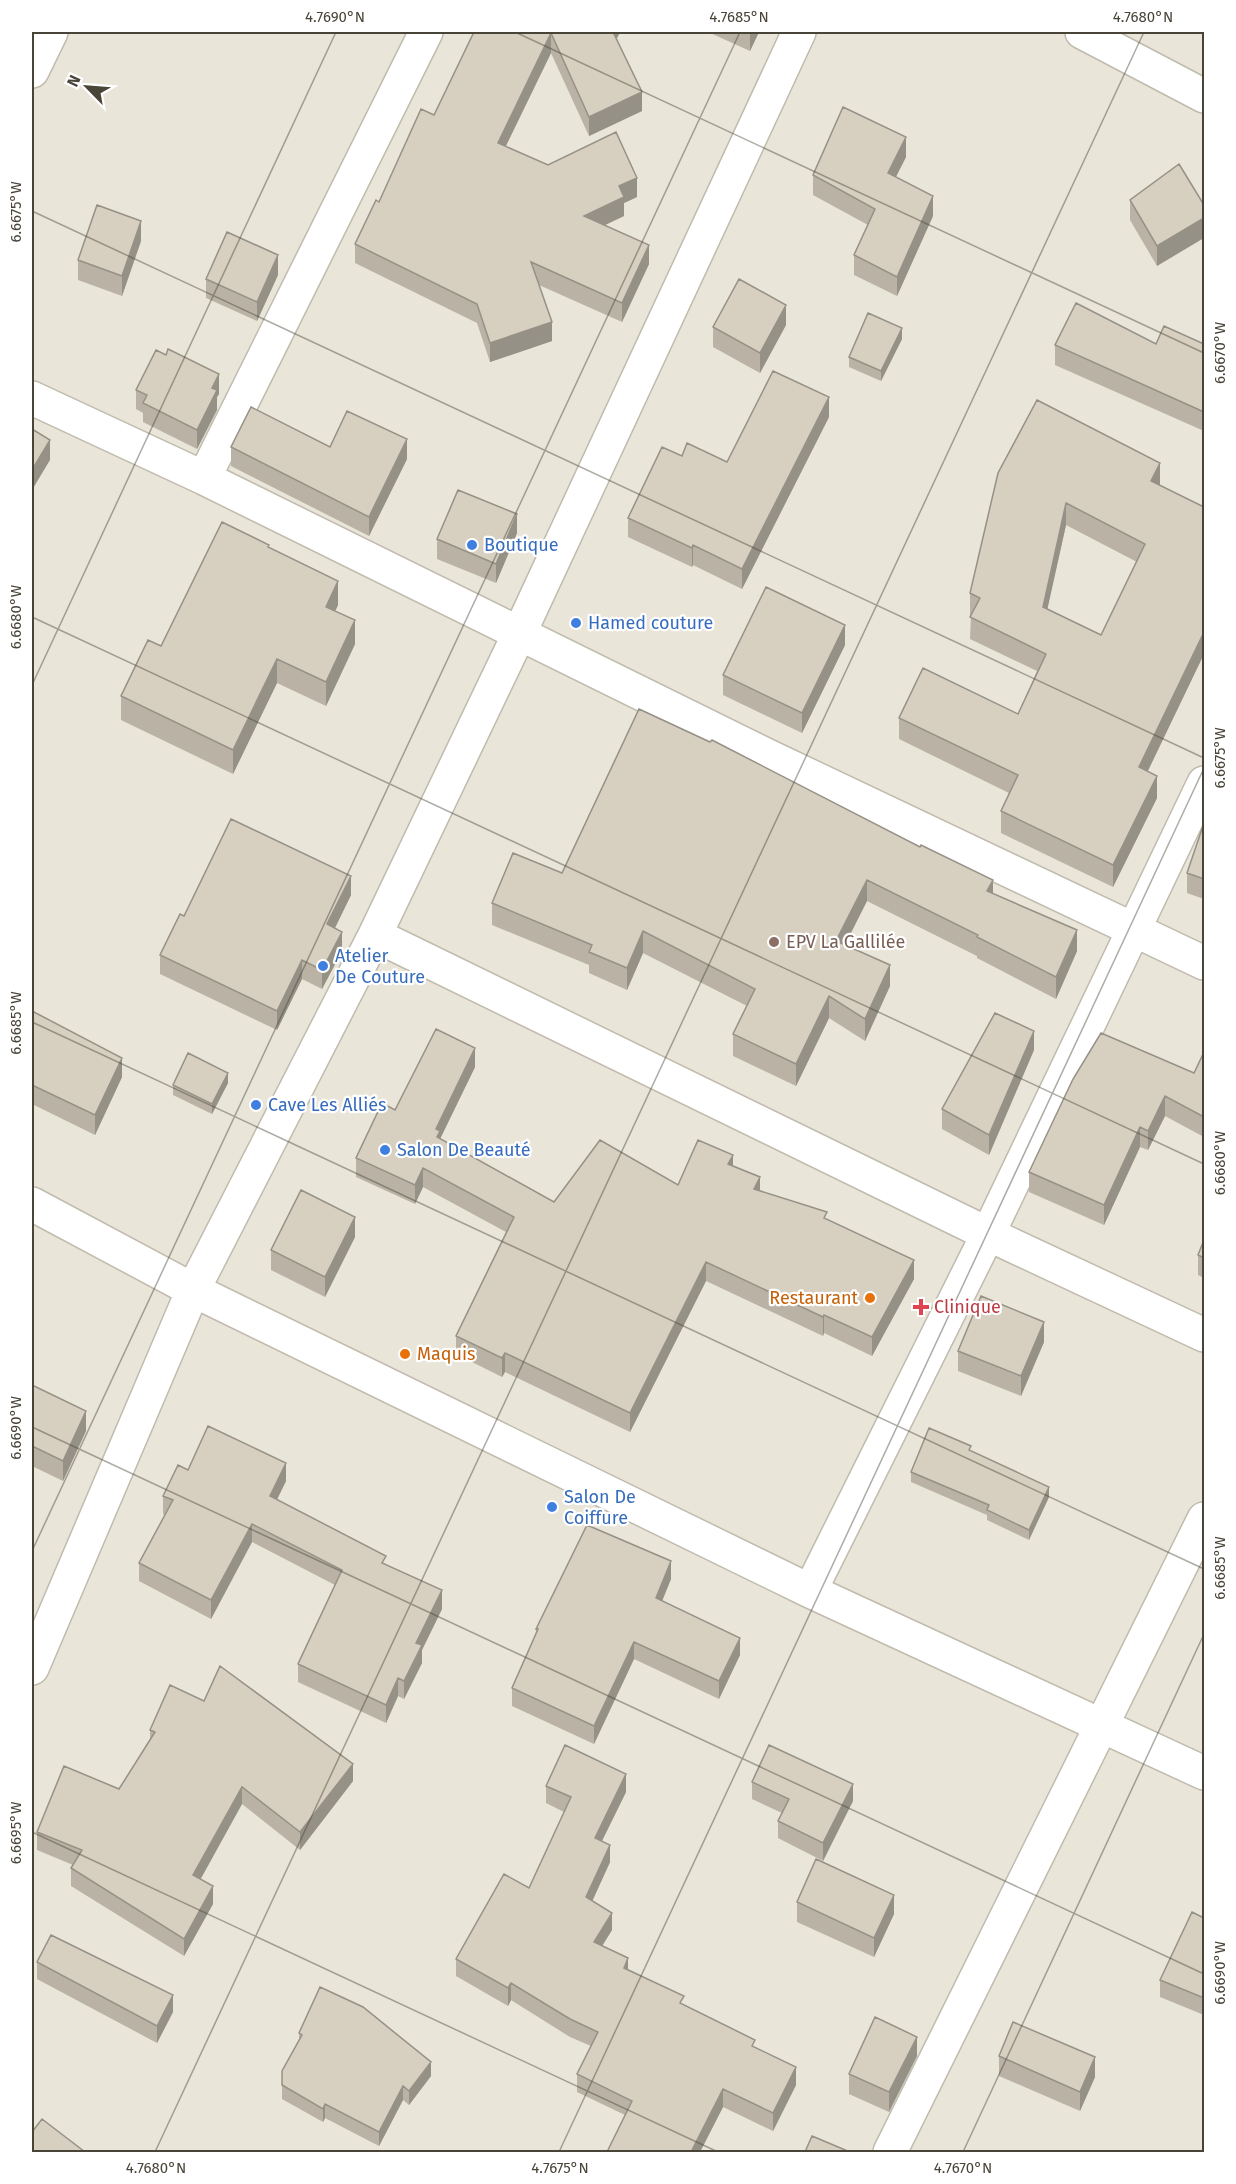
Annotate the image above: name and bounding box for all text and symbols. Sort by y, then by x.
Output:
text: 4.7690°N [305,8,365,26]
text: 4.7685°N [709,8,769,26]
text: 4.7680°N [1113,8,1173,26]
north arrow [57,57,117,117]
text: N [63,72,85,90]
text: 6.6675°W [7,181,25,243]
text: 6.6670°W [1211,321,1229,384]
place label: Boutique [484,534,559,556]
marker: Boutique [465,538,479,552]
text: 6.6680°W [7,584,25,649]
place label: Hamed couture [588,612,713,634]
marker: Hamed couture [569,616,583,630]
text: 6.6675°W [1211,727,1229,789]
place label: EPV La Gallilée [786,931,905,953]
marker: EPV La Gallilée [767,935,781,949]
place label: Atelier De Couture [335,945,425,988]
marker: Atelier De Couture [316,959,330,973]
text: 6.6685°W [7,991,25,1055]
place label: Cave Les Alliés [268,1094,386,1116]
marker: Cave Les Alliés [249,1098,263,1112]
text: 6.6680°W [1211,1130,1229,1195]
place label: Salon De Beauté [397,1139,531,1161]
marker: Salon De Beauté [378,1143,392,1157]
place label: Restaurant [769,1287,858,1309]
marker: Restaurant [863,1291,877,1305]
place label: Clinique [934,1296,1001,1318]
marker: Clinique [912,1298,930,1316]
place label: Maquis [417,1343,476,1365]
marker: Maquis [398,1347,412,1361]
text: 6.6690°W [7,1396,25,1460]
place label: Salon De Coiffure [564,1486,636,1529]
marker: Salon De Coiffure [545,1500,559,1514]
text: 6.6685°W [1211,1536,1229,1600]
text: 6.6695°W [7,1801,25,1864]
text: 6.6690°W [1211,1941,1229,2005]
text: 4.7680°N [126,2159,186,2177]
text: 4.7675°N [531,2159,589,2177]
text: 4.7670°N [934,2159,992,2177]

